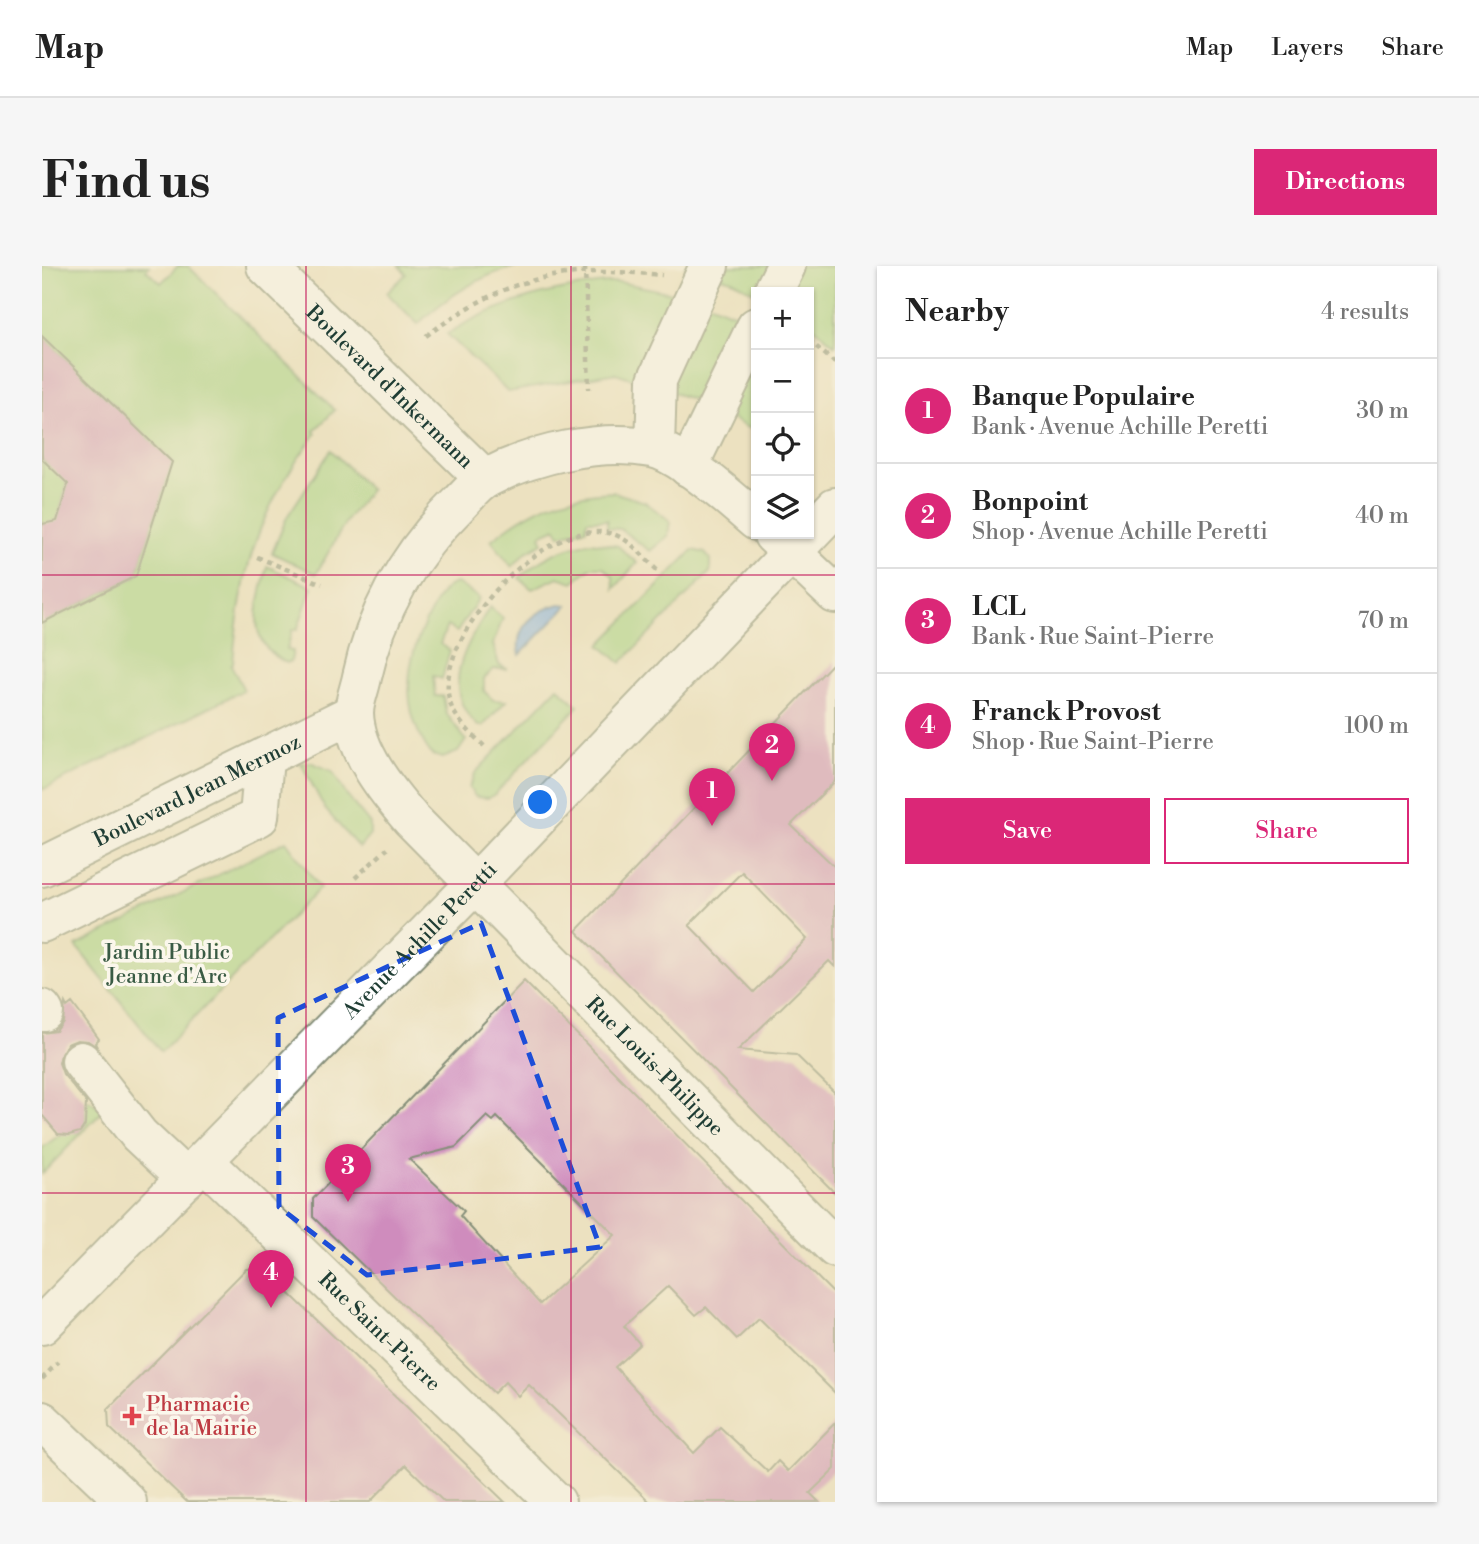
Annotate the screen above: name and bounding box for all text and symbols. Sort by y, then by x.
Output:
text: Map [35,28,104,69]
text: Map [1186,33,1233,63]
text: Layers [1271,33,1343,63]
text: Share [1381,33,1444,63]
button: Directions [1254,149,1437,215]
text: Find us [42,152,211,213]
map controls [751,287,814,539]
button: + [751,287,814,350]
text: Nearby [905,293,1009,331]
text: 4 results [1321,298,1409,326]
street label: Boulevard d'Inkermann [299,299,479,475]
button: − [751,350,814,413]
text: Banque Populaire [972,381,1195,413]
text: 1 [922,397,934,425]
text: 30 m [1356,397,1409,425]
button: locate [751,413,814,476]
text: Bank · Avenue Achille Peretti [972,413,1268,441]
button: layers [751,476,814,539]
text: Bonpoint [972,486,1088,518]
text: 2 [921,502,935,530]
text: 40 m [1355,502,1409,530]
text: Shop · Avenue Achille Peretti [972,518,1268,546]
text: LCL [972,591,1026,623]
text: 3 [921,607,935,635]
text: 70 m [1358,607,1409,635]
text: Bank · Rue Saint-Pierre [972,623,1214,651]
text: Franck Provost [972,696,1161,728]
text: 4 [920,712,936,740]
text: 100 m [1344,712,1409,740]
pin: 2 [749,723,795,781]
text: Shop · Rue Saint-Pierre [972,728,1214,756]
street label: Boulevard Jean Mermoz [89,729,305,854]
pin: 1 [689,768,735,826]
your location [523,785,557,819]
button: Save [905,798,1150,864]
button: Share [1164,798,1409,864]
street label: Avenue Achille Peretti [337,857,503,1026]
park label: Jardin Public Jeanne d'Arc [103,940,230,990]
street label: Rue Louis-Philippe [580,992,729,1142]
pin: 3 [325,1144,371,1202]
pin: 4 [248,1250,294,1308]
street label: Rue Saint-Pierre [313,1267,446,1397]
place label: Pharmacie de la Mairie [146,1392,257,1442]
marker: Pharmacie de la Mairie [124,1408,140,1424]

